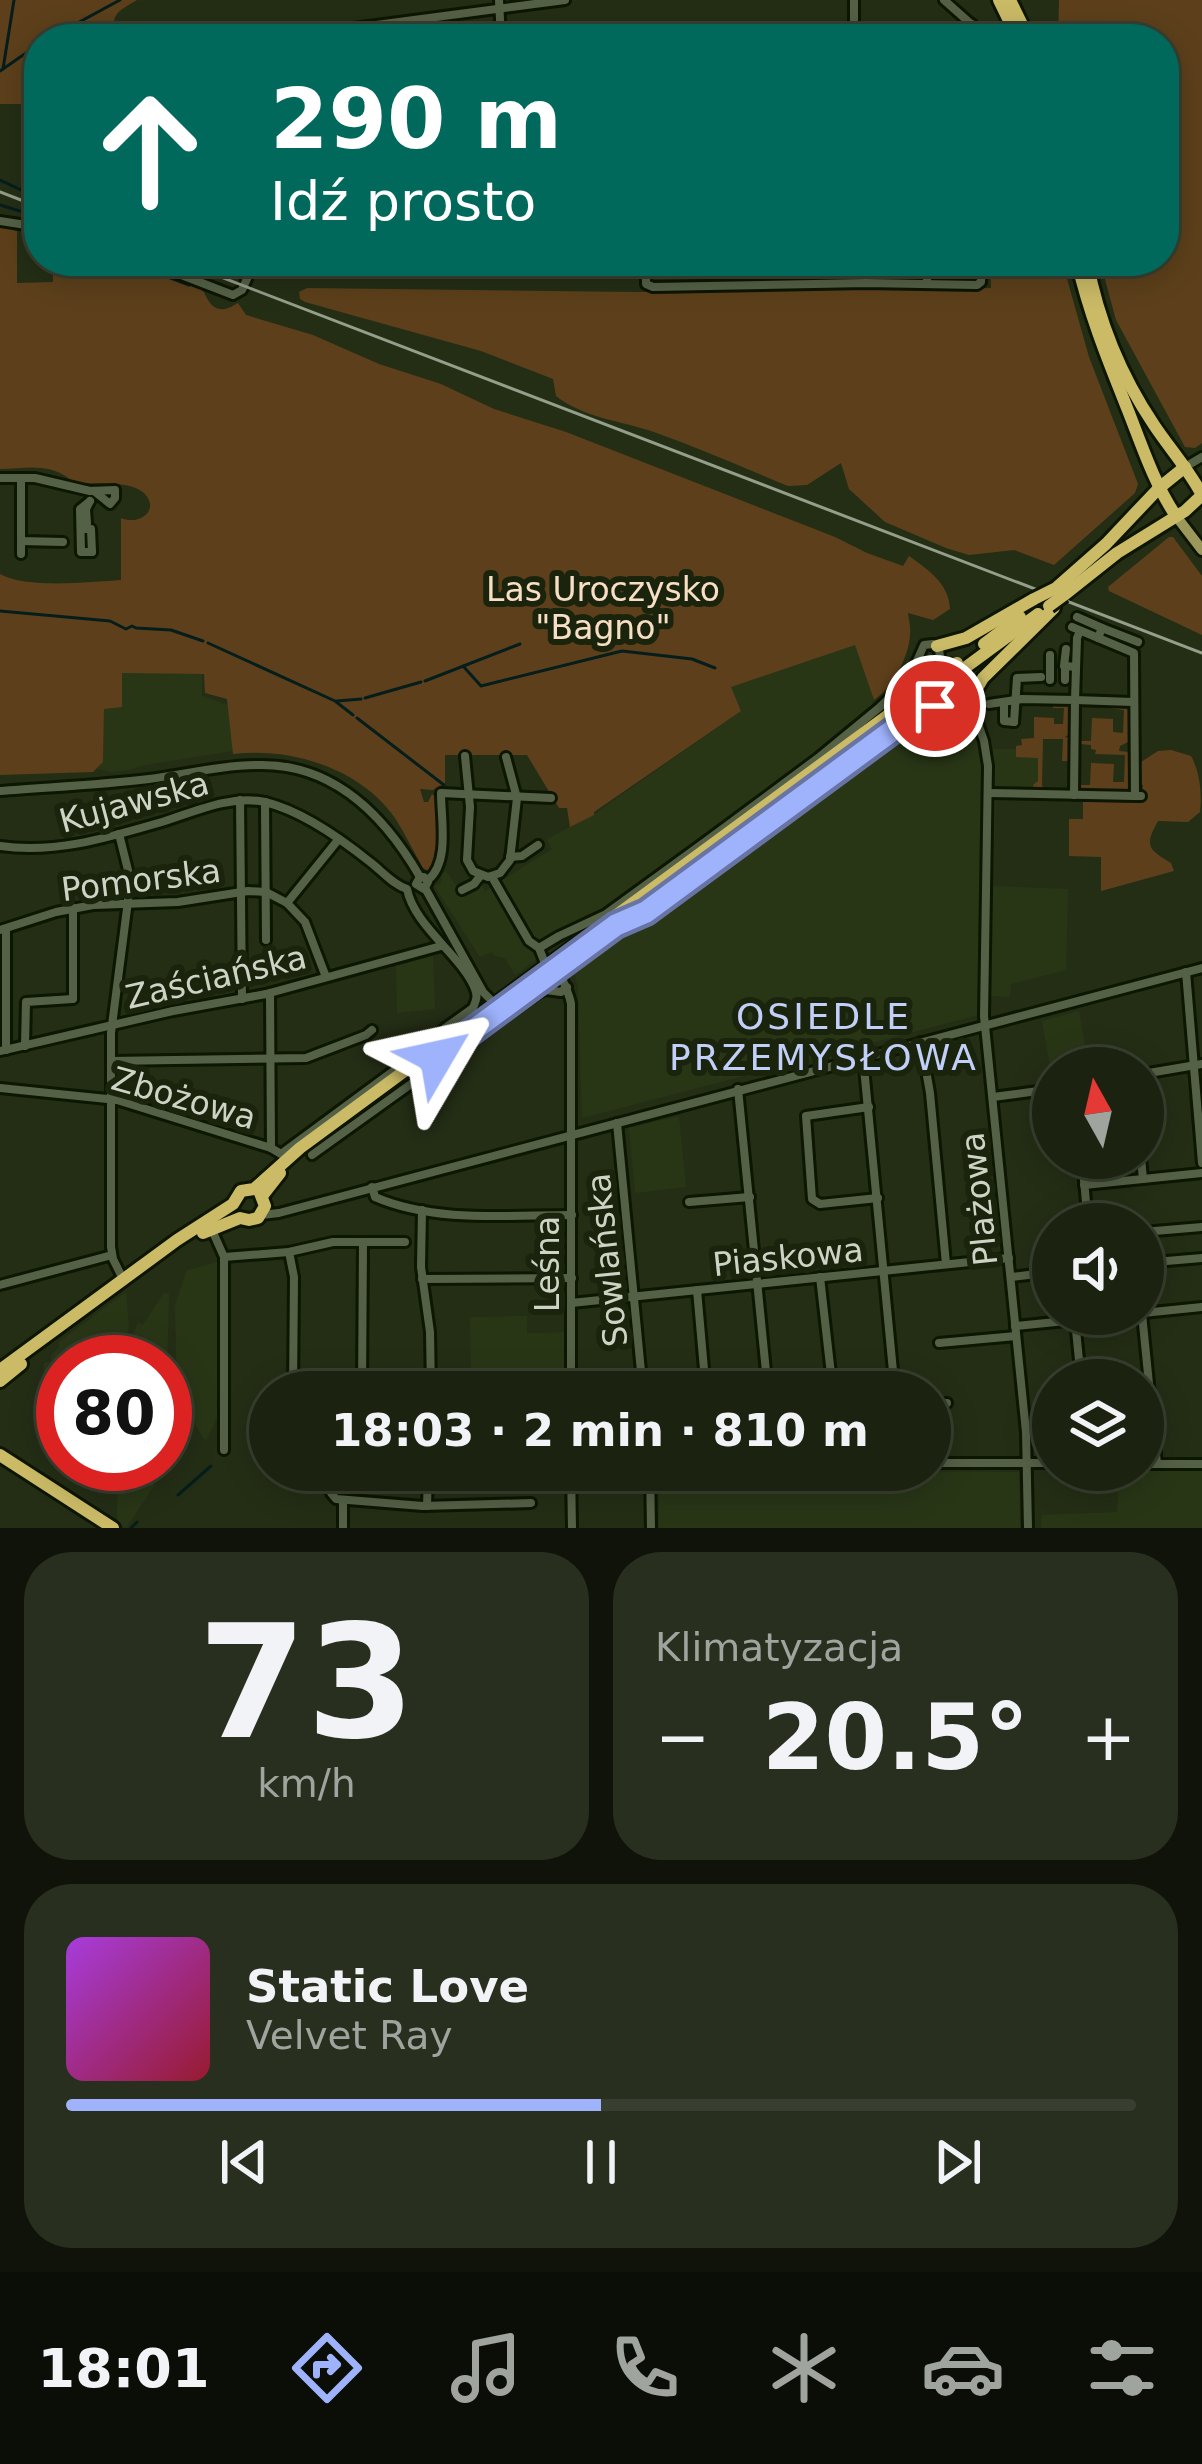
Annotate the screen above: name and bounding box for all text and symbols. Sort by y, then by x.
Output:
text: 290 m [270,70,562,168]
icon: ahead [72,72,228,228]
text: Idź prosto [270,170,536,233]
park label: Las Uroczysko "Bagno" [486,570,720,647]
pin [884,655,986,757]
icon: arrive [902,673,968,739]
street label: Kujawska [55,763,213,841]
street label: Pomorska [59,851,223,909]
street label: Zaściańska [122,937,310,1017]
position arrow [374,994,500,1120]
district label: OSIEDLE PRZEMYSŁOWA [669,996,979,1078]
north arrow [1032,1047,1164,1179]
map controls [1032,1047,1164,1491]
street label: Zbożowa [107,1059,261,1137]
street label: Plażowa [953,1130,1005,1268]
street label: Sowlańska [578,1171,636,1349]
button: sound [1032,1203,1164,1335]
street label: Leśna [528,1216,567,1312]
street label: Piaskowa [711,1230,865,1284]
speed limit sign: 80 [36,1335,192,1491]
button: layers [1032,1359,1164,1491]
text: 18:03 · 2 min · 810 m [331,1404,869,1457]
text: 73 [198,1592,415,1774]
text: Klimatyzacja [655,1625,903,1670]
text: 20.5° [762,1685,1029,1790]
text: − [655,1699,710,1776]
text: + [1081,1699,1136,1776]
text: km/h [257,1761,356,1806]
text: Static Love [246,1960,529,2013]
text: Velvet Ray [246,2013,452,2058]
icon: previous [211,2129,277,2195]
icon: pause [568,2129,634,2195]
icon: next [925,2129,991,2195]
icon: directions [285,2326,369,2410]
icon: music [444,2326,528,2410]
icon: phone [603,2326,687,2410]
icon: climate [762,2326,846,2410]
icon: car [921,2326,1005,2410]
icon: filters [1080,2326,1164,2410]
text: 18:01 [38,2337,209,2400]

